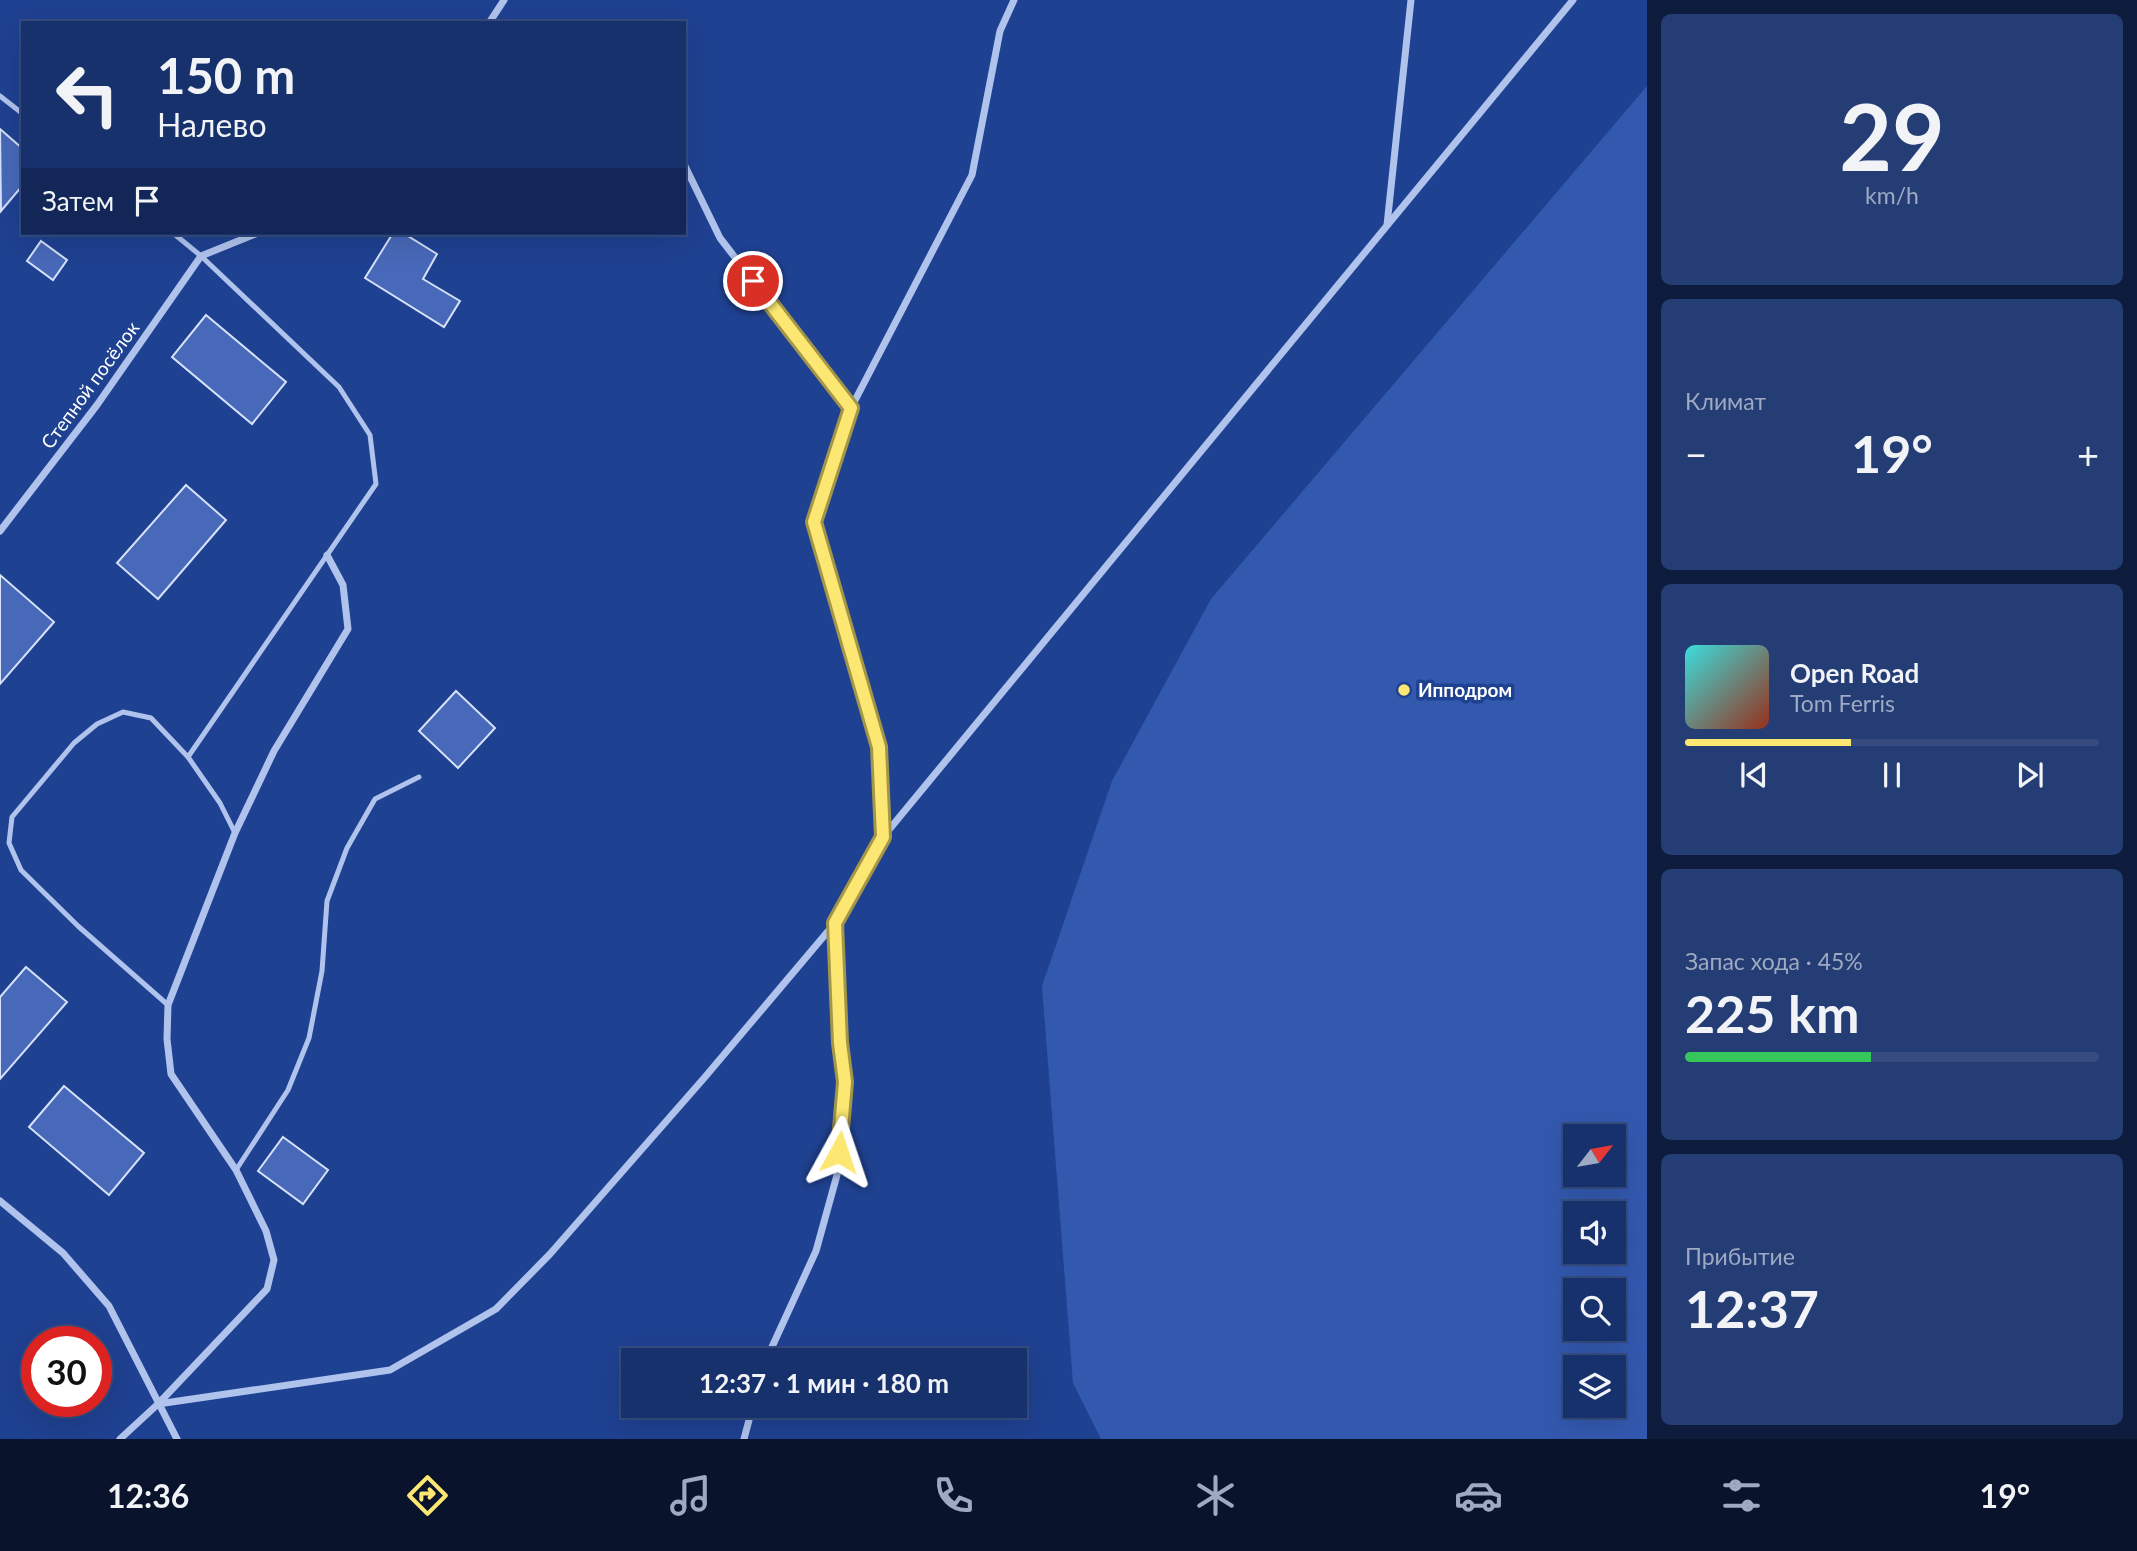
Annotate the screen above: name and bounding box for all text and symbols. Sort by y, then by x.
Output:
text: 150 m [157,46,295,104]
icon: left [42,49,133,140]
text: 29 [1839,81,1945,190]
text: Налево [157,105,267,144]
text: km/h [1865,181,1919,209]
icon: arrive [128,182,166,220]
text: Затем [42,185,114,217]
pin [723,251,783,311]
icon: arrive [734,262,772,300]
street label: Степной посёлок [36,316,144,453]
text: Климат [1685,387,1766,415]
text: 19° [1851,422,1933,484]
text: − [1685,431,1707,477]
text: + [2077,431,2099,477]
text: Open Road [1790,657,1919,689]
place label: Ипподром [1418,678,1512,701]
marker: Ипподром [1396,682,1412,698]
text: Tom Ferris [1790,689,1895,717]
icon: previous [1735,756,1773,794]
icon: pause [1873,756,1911,794]
icon: next [2011,756,2049,794]
text: Запас хода · 45% [1685,947,1863,975]
text: 225 km [1685,982,1859,1044]
position arrow [802,1115,876,1189]
north arrow [1563,1124,1626,1186]
map controls [1563,1124,1626,1418]
button: sound [1563,1201,1626,1264]
text: Прибытие [1685,1242,1795,1270]
text: 12:37 [1685,1277,1819,1339]
button: search [1563,1278,1626,1341]
speed limit sign: 30 [21,1326,112,1417]
button: layers [1563,1355,1626,1418]
text: 12:37 · 1 мин · 180 m [699,1367,949,1399]
icon: directions [403,1471,452,1520]
icon: music [666,1471,715,1520]
icon: phone [929,1471,978,1520]
icon: climate [1191,1471,1240,1520]
icon: car [1454,1471,1503,1520]
icon: filters [1717,1471,1766,1520]
text: 12:36 [107,1476,189,1515]
text: 19° [1980,1476,2030,1515]

